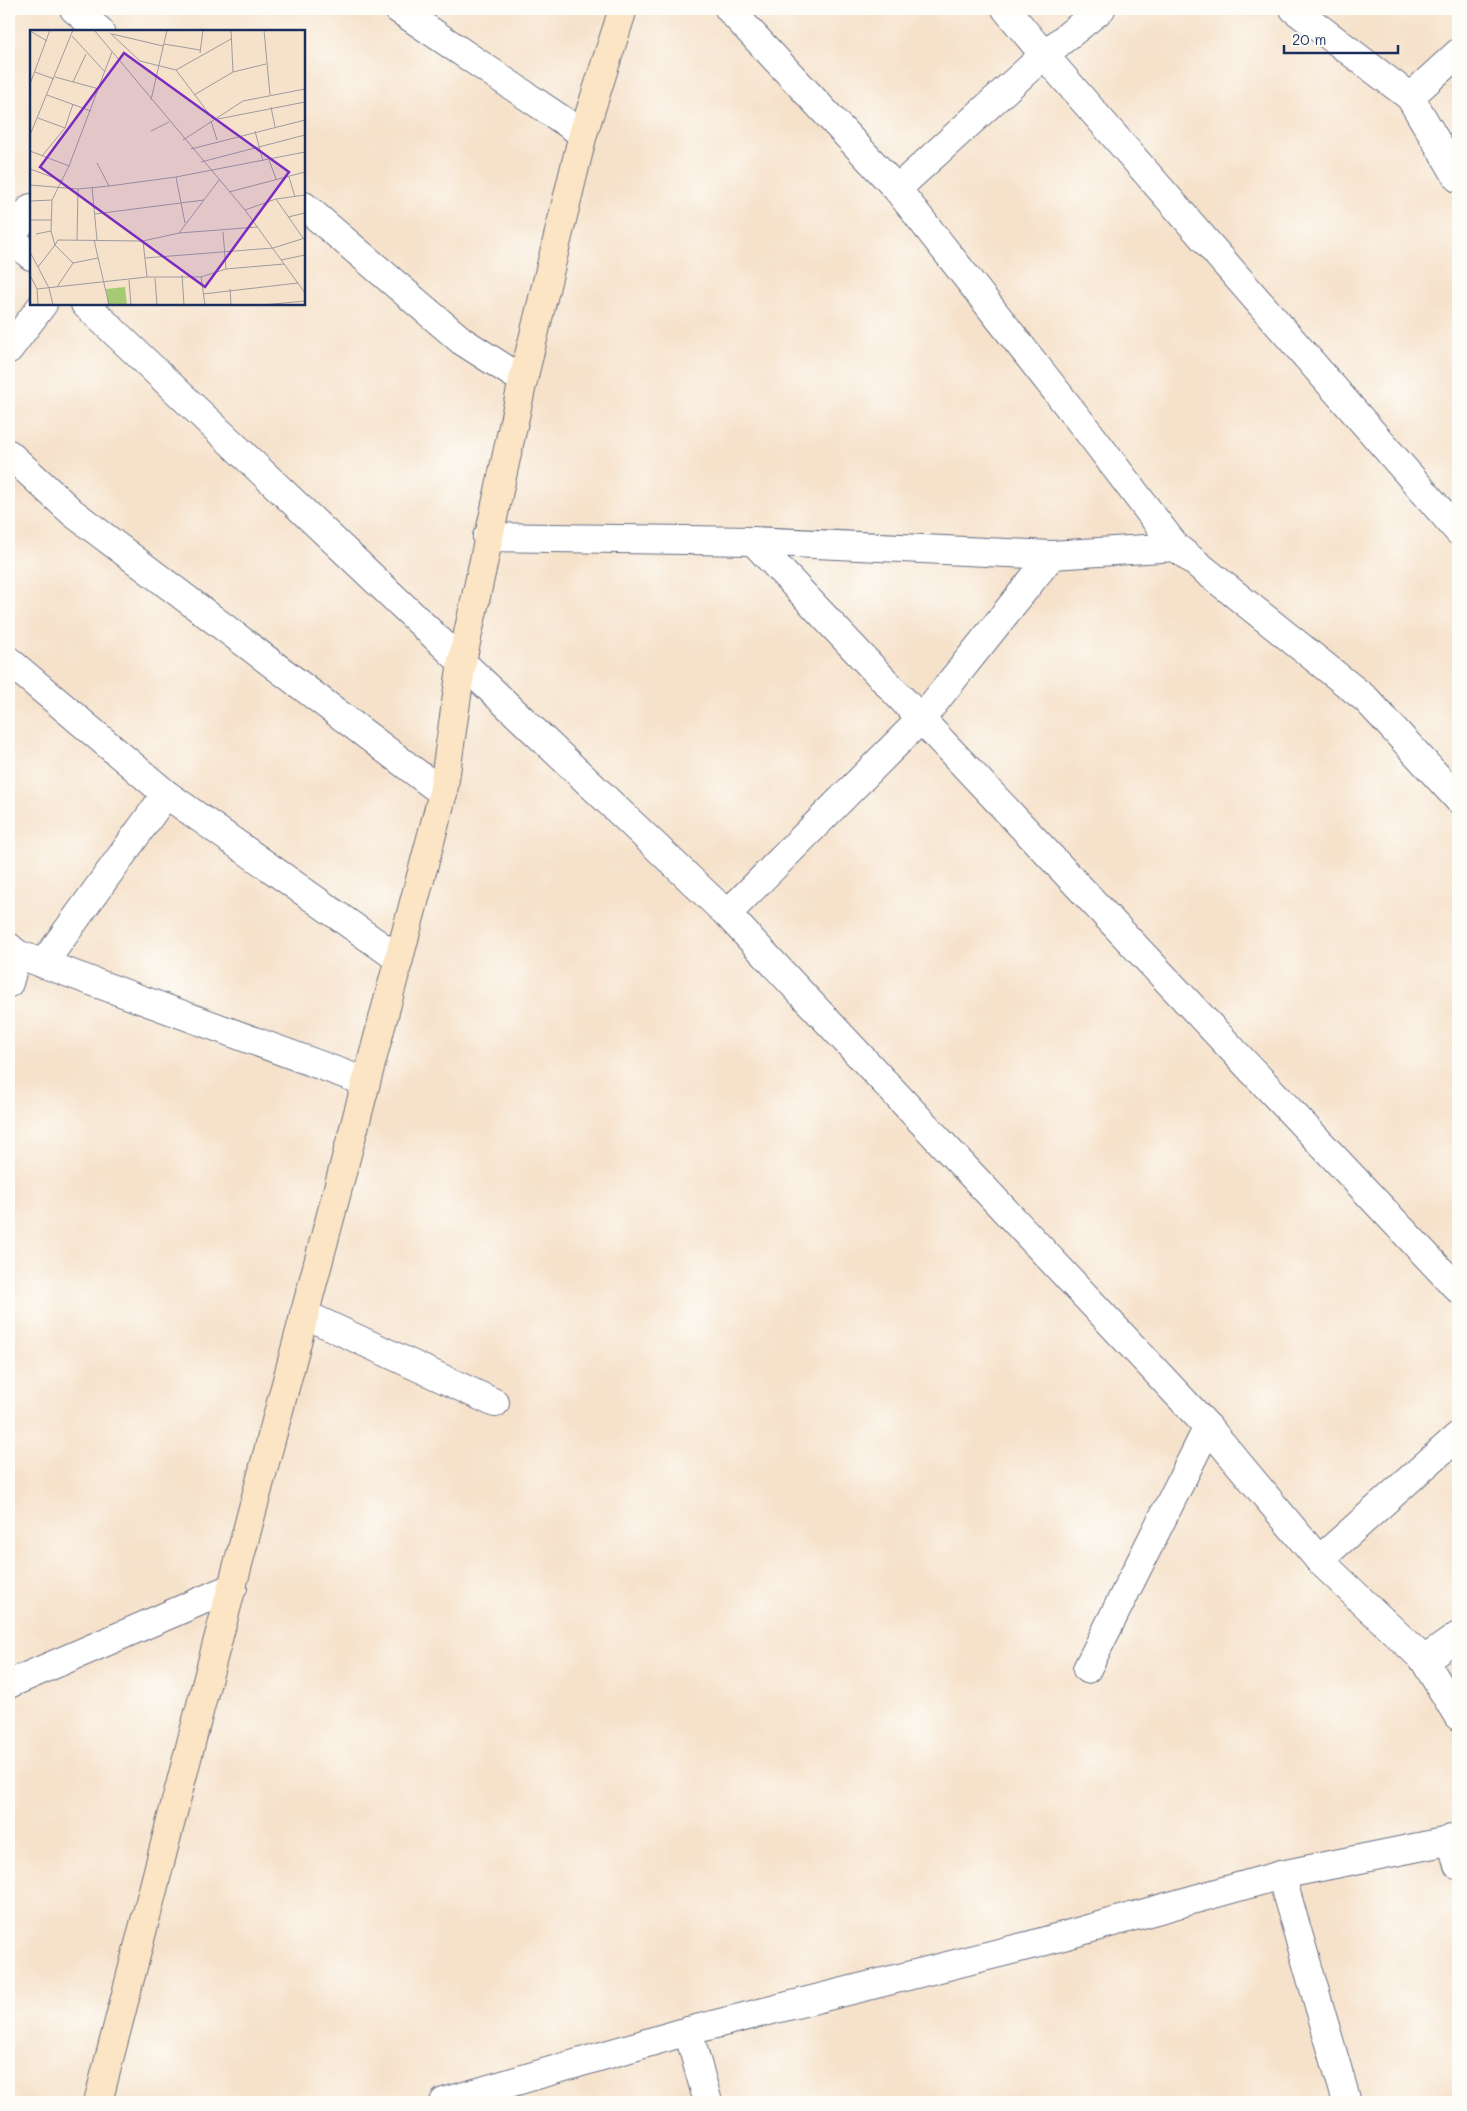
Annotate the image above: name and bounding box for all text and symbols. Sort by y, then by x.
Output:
scale bar [1284,22,1398,54]
text: 20 m [1292,29,1326,49]
inset map [30,30,305,305]

